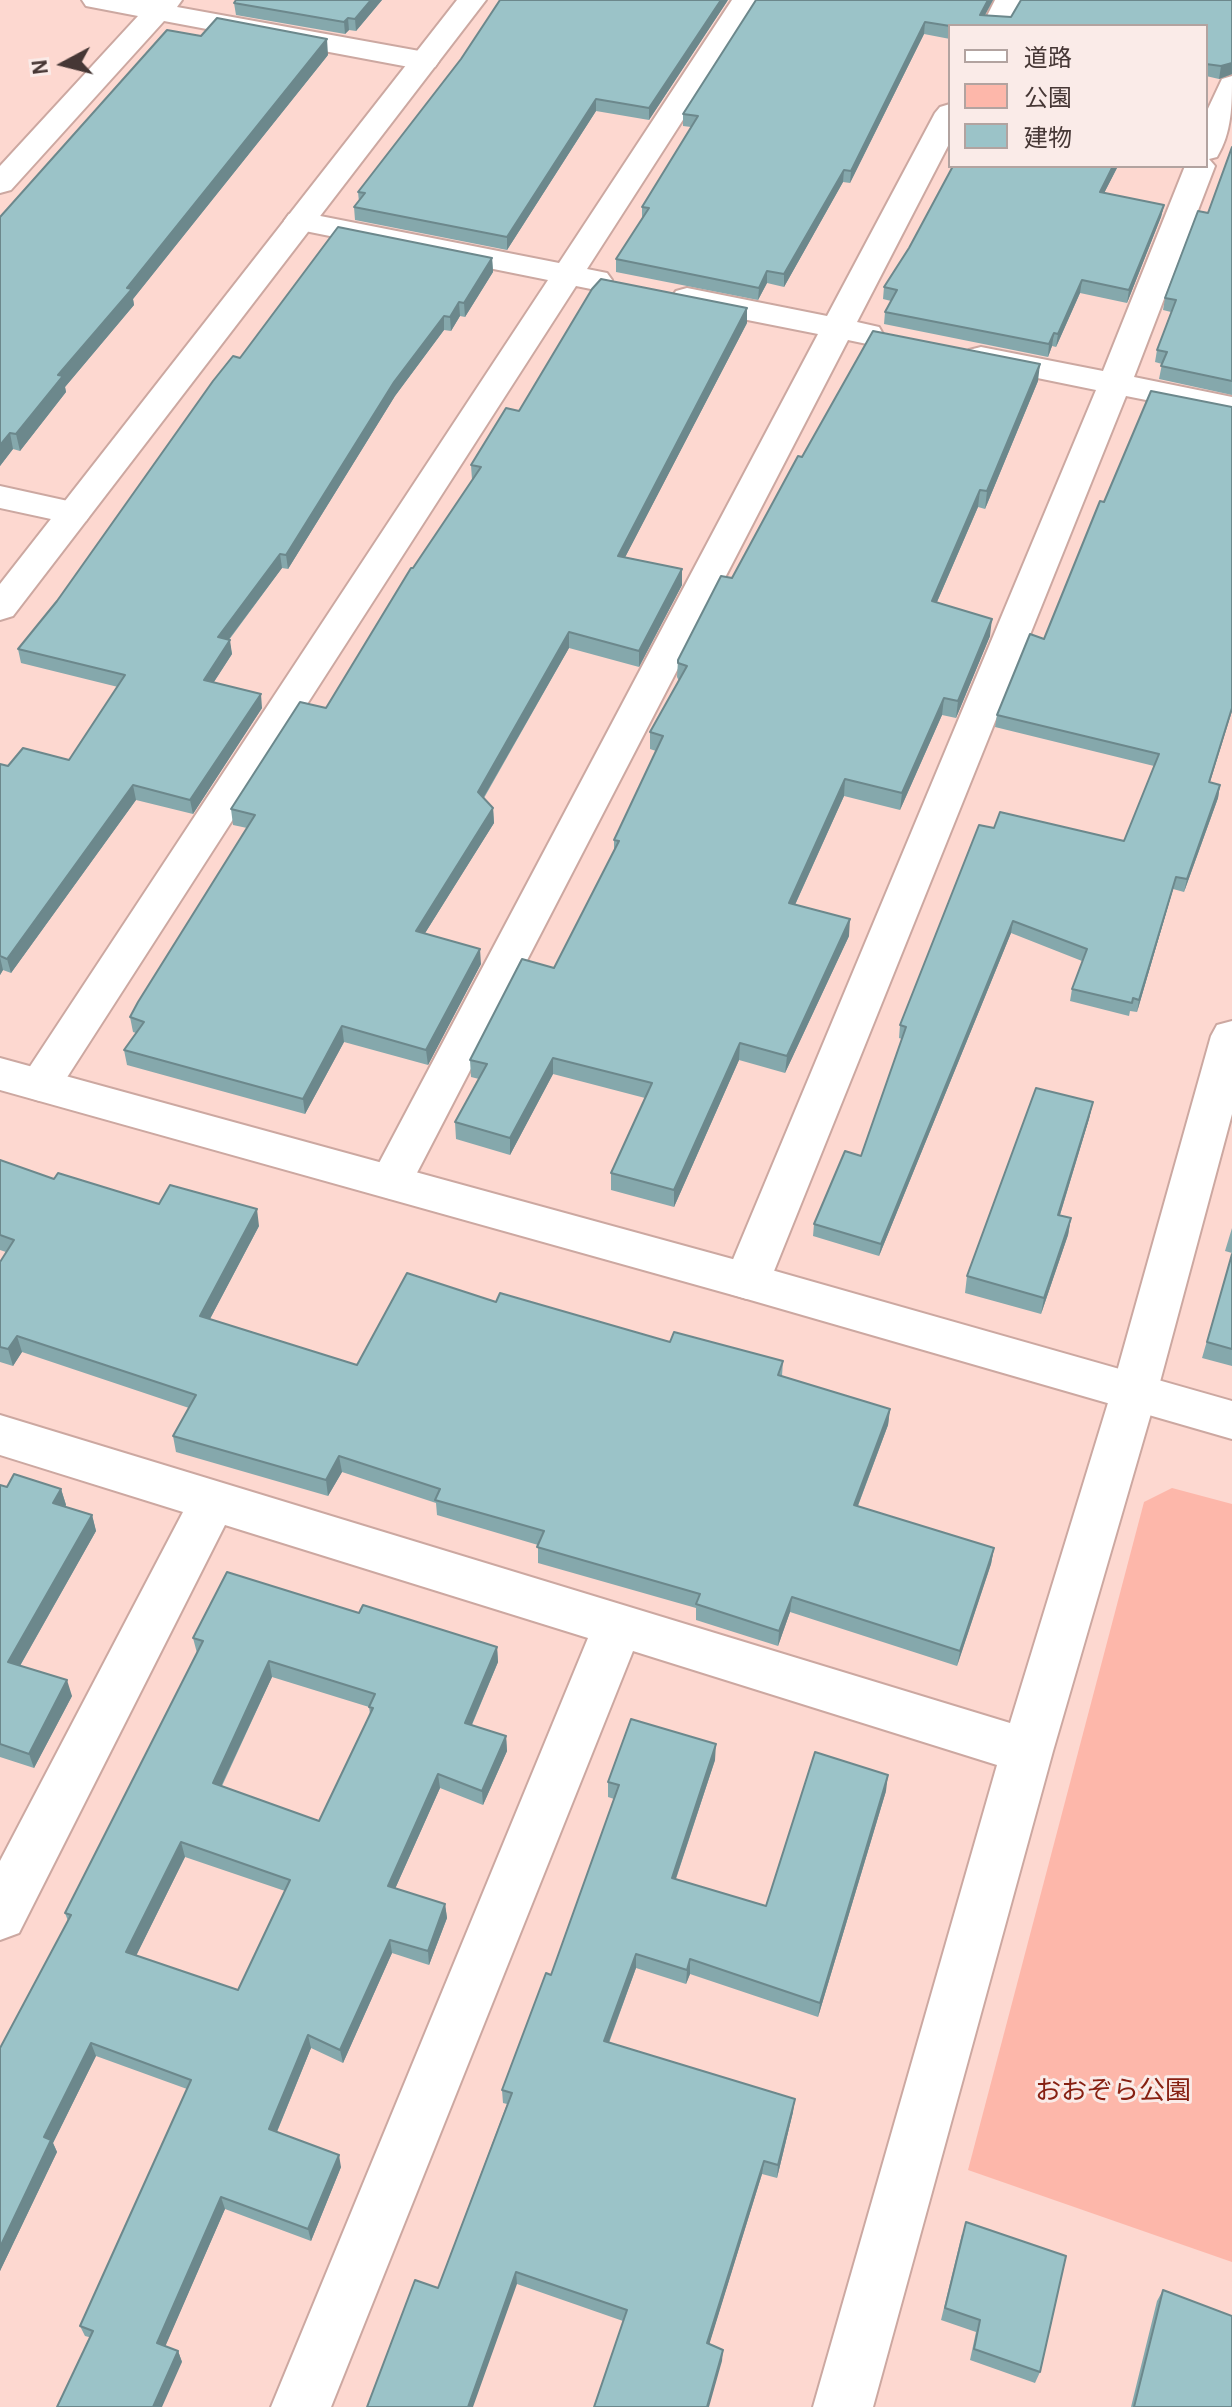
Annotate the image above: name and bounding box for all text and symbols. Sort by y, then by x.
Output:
north arrow [24,24,104,104]
legend [948,24,1208,168]
text: 道路 [1024,47,1072,71]
text: N [28,58,52,76]
text: 公園 [1024,87,1072,111]
text: 建物 [1024,127,1072,151]
park label: おおぞら公園 [1035,2075,1191,2107]

